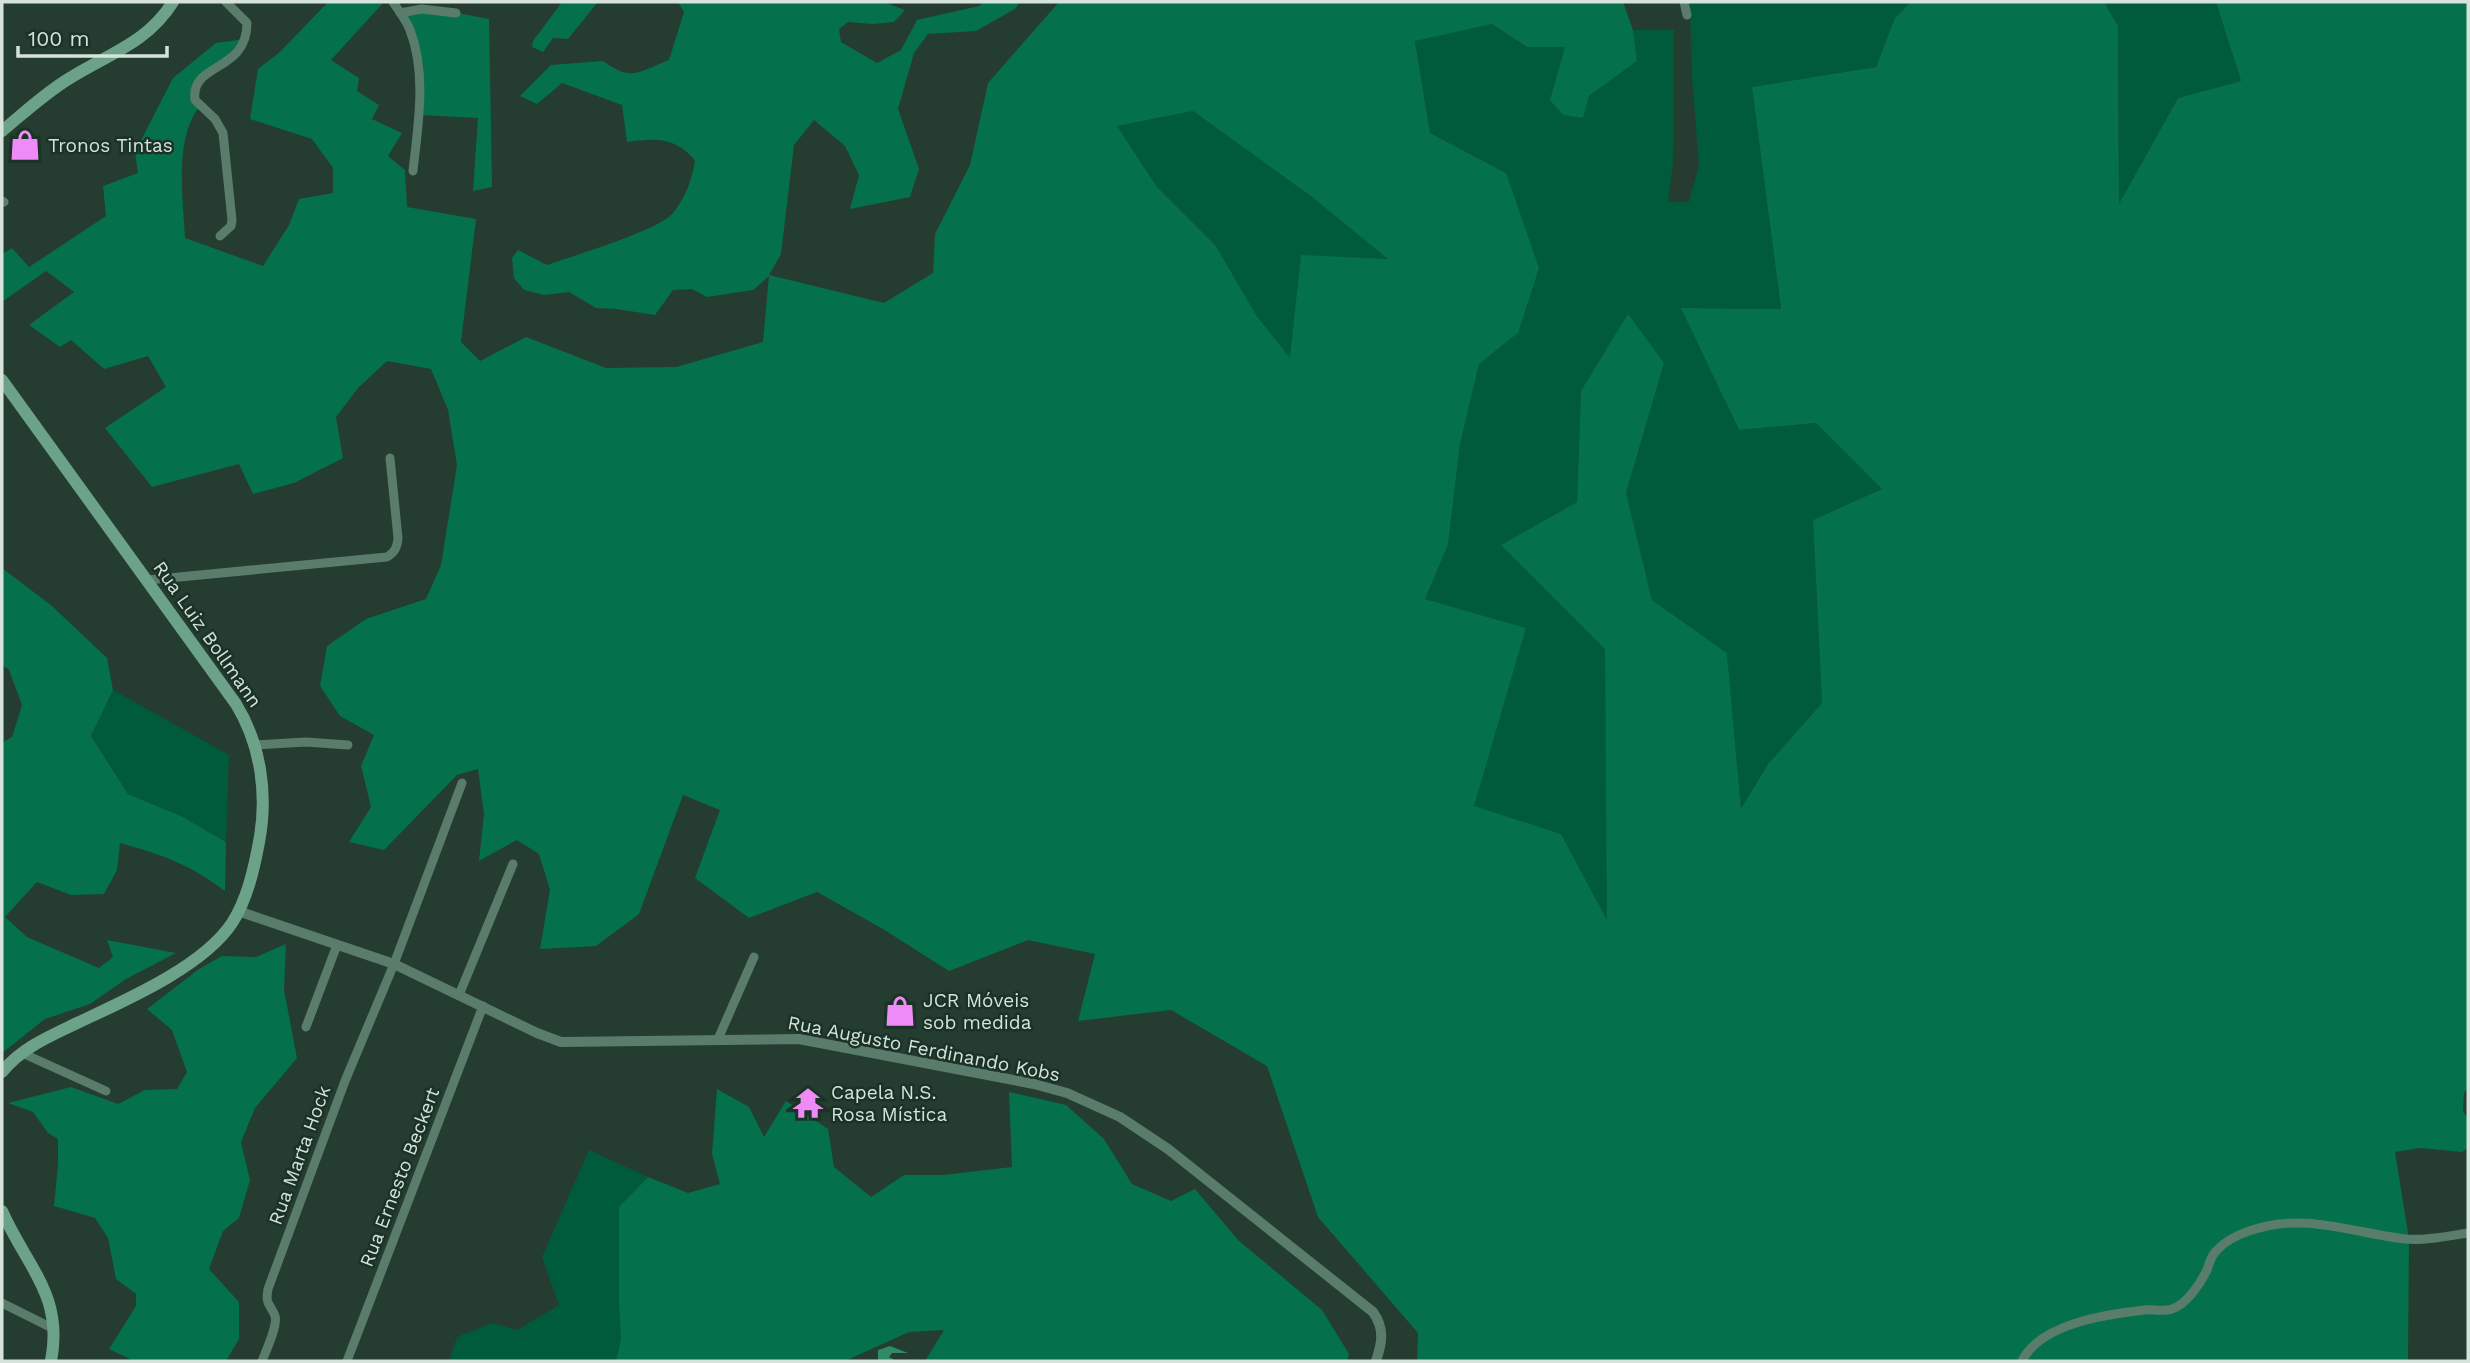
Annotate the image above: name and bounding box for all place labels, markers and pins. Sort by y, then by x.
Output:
shop icon: Tronos Tintas [8,128,42,162]
place label: Tronos Tintas [48,134,173,157]
place label: JCR Móveis sob medida [923,989,1032,1034]
shop icon: JCR Móveis sob medida [883,994,917,1028]
place label: Capela N.S. Rosa Mística [831,1081,947,1126]
temple icon: Capela N.S. Rosa Mística [791,1086,825,1120]

